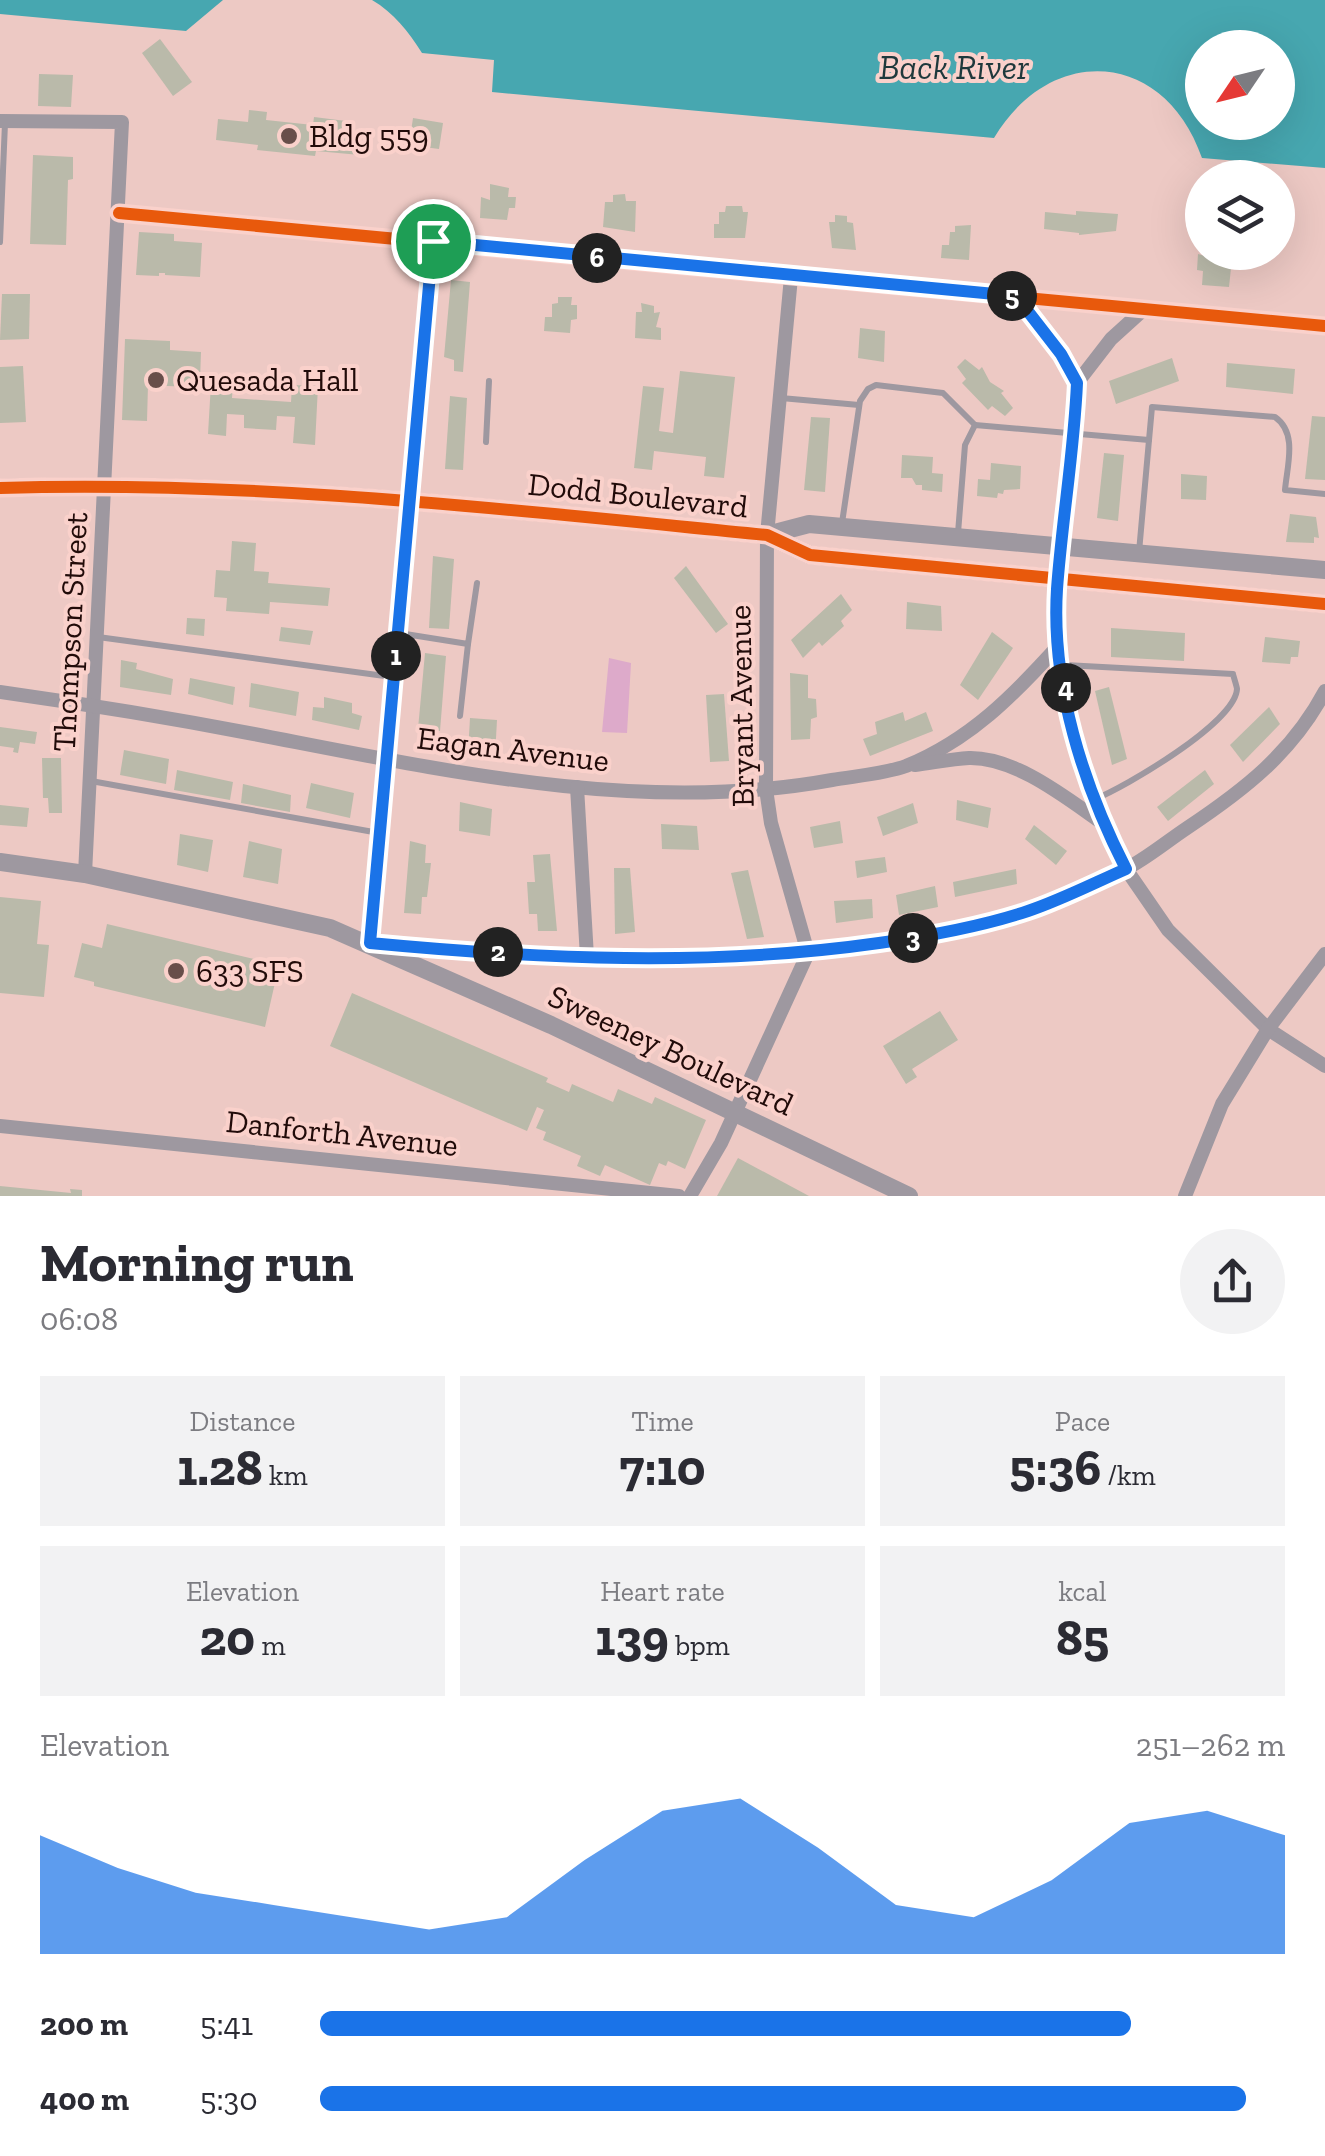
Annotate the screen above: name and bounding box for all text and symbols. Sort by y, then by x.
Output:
north arrow [1185,30,1295,140]
map controls [1185,30,1295,270]
water label: Back River [879,46,1030,88]
place label: Bldg 559 [309,117,429,155]
marker: Bldg 559 [278,125,300,147]
button: layers [1185,160,1295,270]
pin [391,199,476,284]
icon: arrive [406,214,461,269]
pin: 6 [572,233,622,283]
text: 6 [589,241,605,274]
pin: 5 [987,271,1037,321]
text: 5 [1005,279,1019,312]
place label: Quesada Hall [176,361,359,399]
marker: Quesada Hall [145,369,167,391]
street label: Dodd Boulevard [526,465,750,525]
street label: Thompson Street [45,511,95,753]
street label: Bryant Avenue [720,604,762,808]
pin: 1 [371,631,421,681]
text: 1 [390,639,402,672]
pin: 4 [1041,663,1091,713]
text: 4 [1058,671,1074,704]
street label: Eagan Avenue [415,718,611,780]
pin: 3 [888,913,938,963]
text: 3 [906,921,920,954]
pin: 2 [473,927,523,977]
text: 2 [490,935,506,968]
place label: 633 SFS [196,952,304,990]
marker: 633 SFS [165,960,187,982]
street label: Sweeney Boulevard [542,977,800,1124]
street label: Danforth Avenue [224,1102,460,1164]
text: Morning run [40,1229,354,1295]
button: share [1180,1229,1285,1334]
text: 06:08 [40,1300,118,1338]
text: Distance [190,1405,295,1438]
text: Time [631,1405,694,1438]
text: Pace [1055,1405,1110,1438]
text: 1.28 [177,1438,263,1498]
text: 7:10 [619,1438,706,1498]
text: 5:36 [1009,1438,1101,1498]
text: km [263,1459,308,1492]
text: /km [1101,1459,1156,1492]
text: Elevation [186,1575,299,1608]
text: Heart rate [600,1575,725,1608]
text: kcal [1059,1575,1107,1608]
text: 20 [199,1608,255,1668]
text: 139 [595,1608,669,1668]
text: 85 [1056,1608,1109,1668]
text: m [255,1629,286,1662]
text: bpm [669,1629,730,1662]
text: Elevation [40,1726,169,1764]
text: 251–262 m [1136,1726,1285,1764]
text: 200 m [40,2005,128,2043]
text: 5:41 [200,2005,253,2043]
text: 400 m [40,2080,129,2118]
text: 5:30 [200,2080,258,2118]

